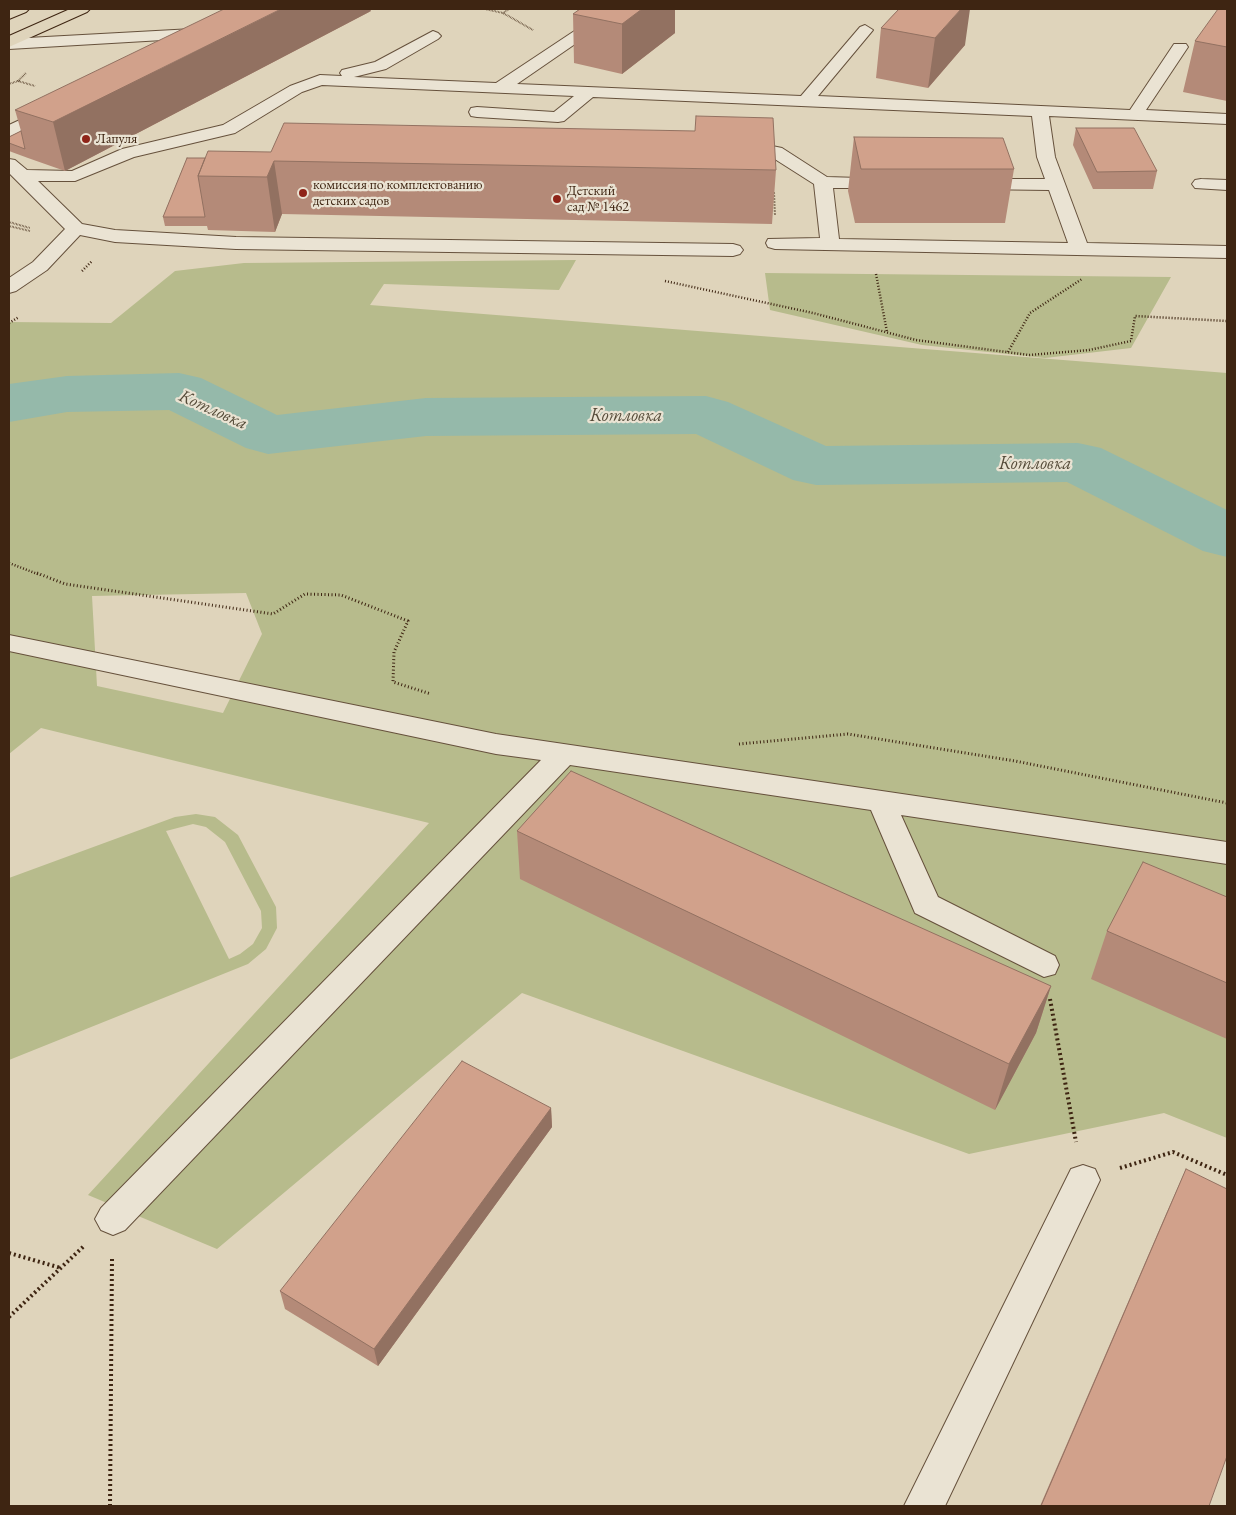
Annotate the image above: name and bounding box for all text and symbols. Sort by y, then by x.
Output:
place label: Лапуля [96,131,137,147]
marker: Лапуля [80,133,92,145]
place label: комиссия по комплектованию детских садов [313,177,482,210]
place label: Детский сад № 1462 [567,183,629,216]
marker: комиссия по комплектованию детских садов [297,187,309,199]
marker: Детский сад № 1462 [551,193,563,205]
water label: Котловка [175,385,251,435]
water label: Котловка [590,405,662,427]
water label: Котловка [999,453,1071,475]

